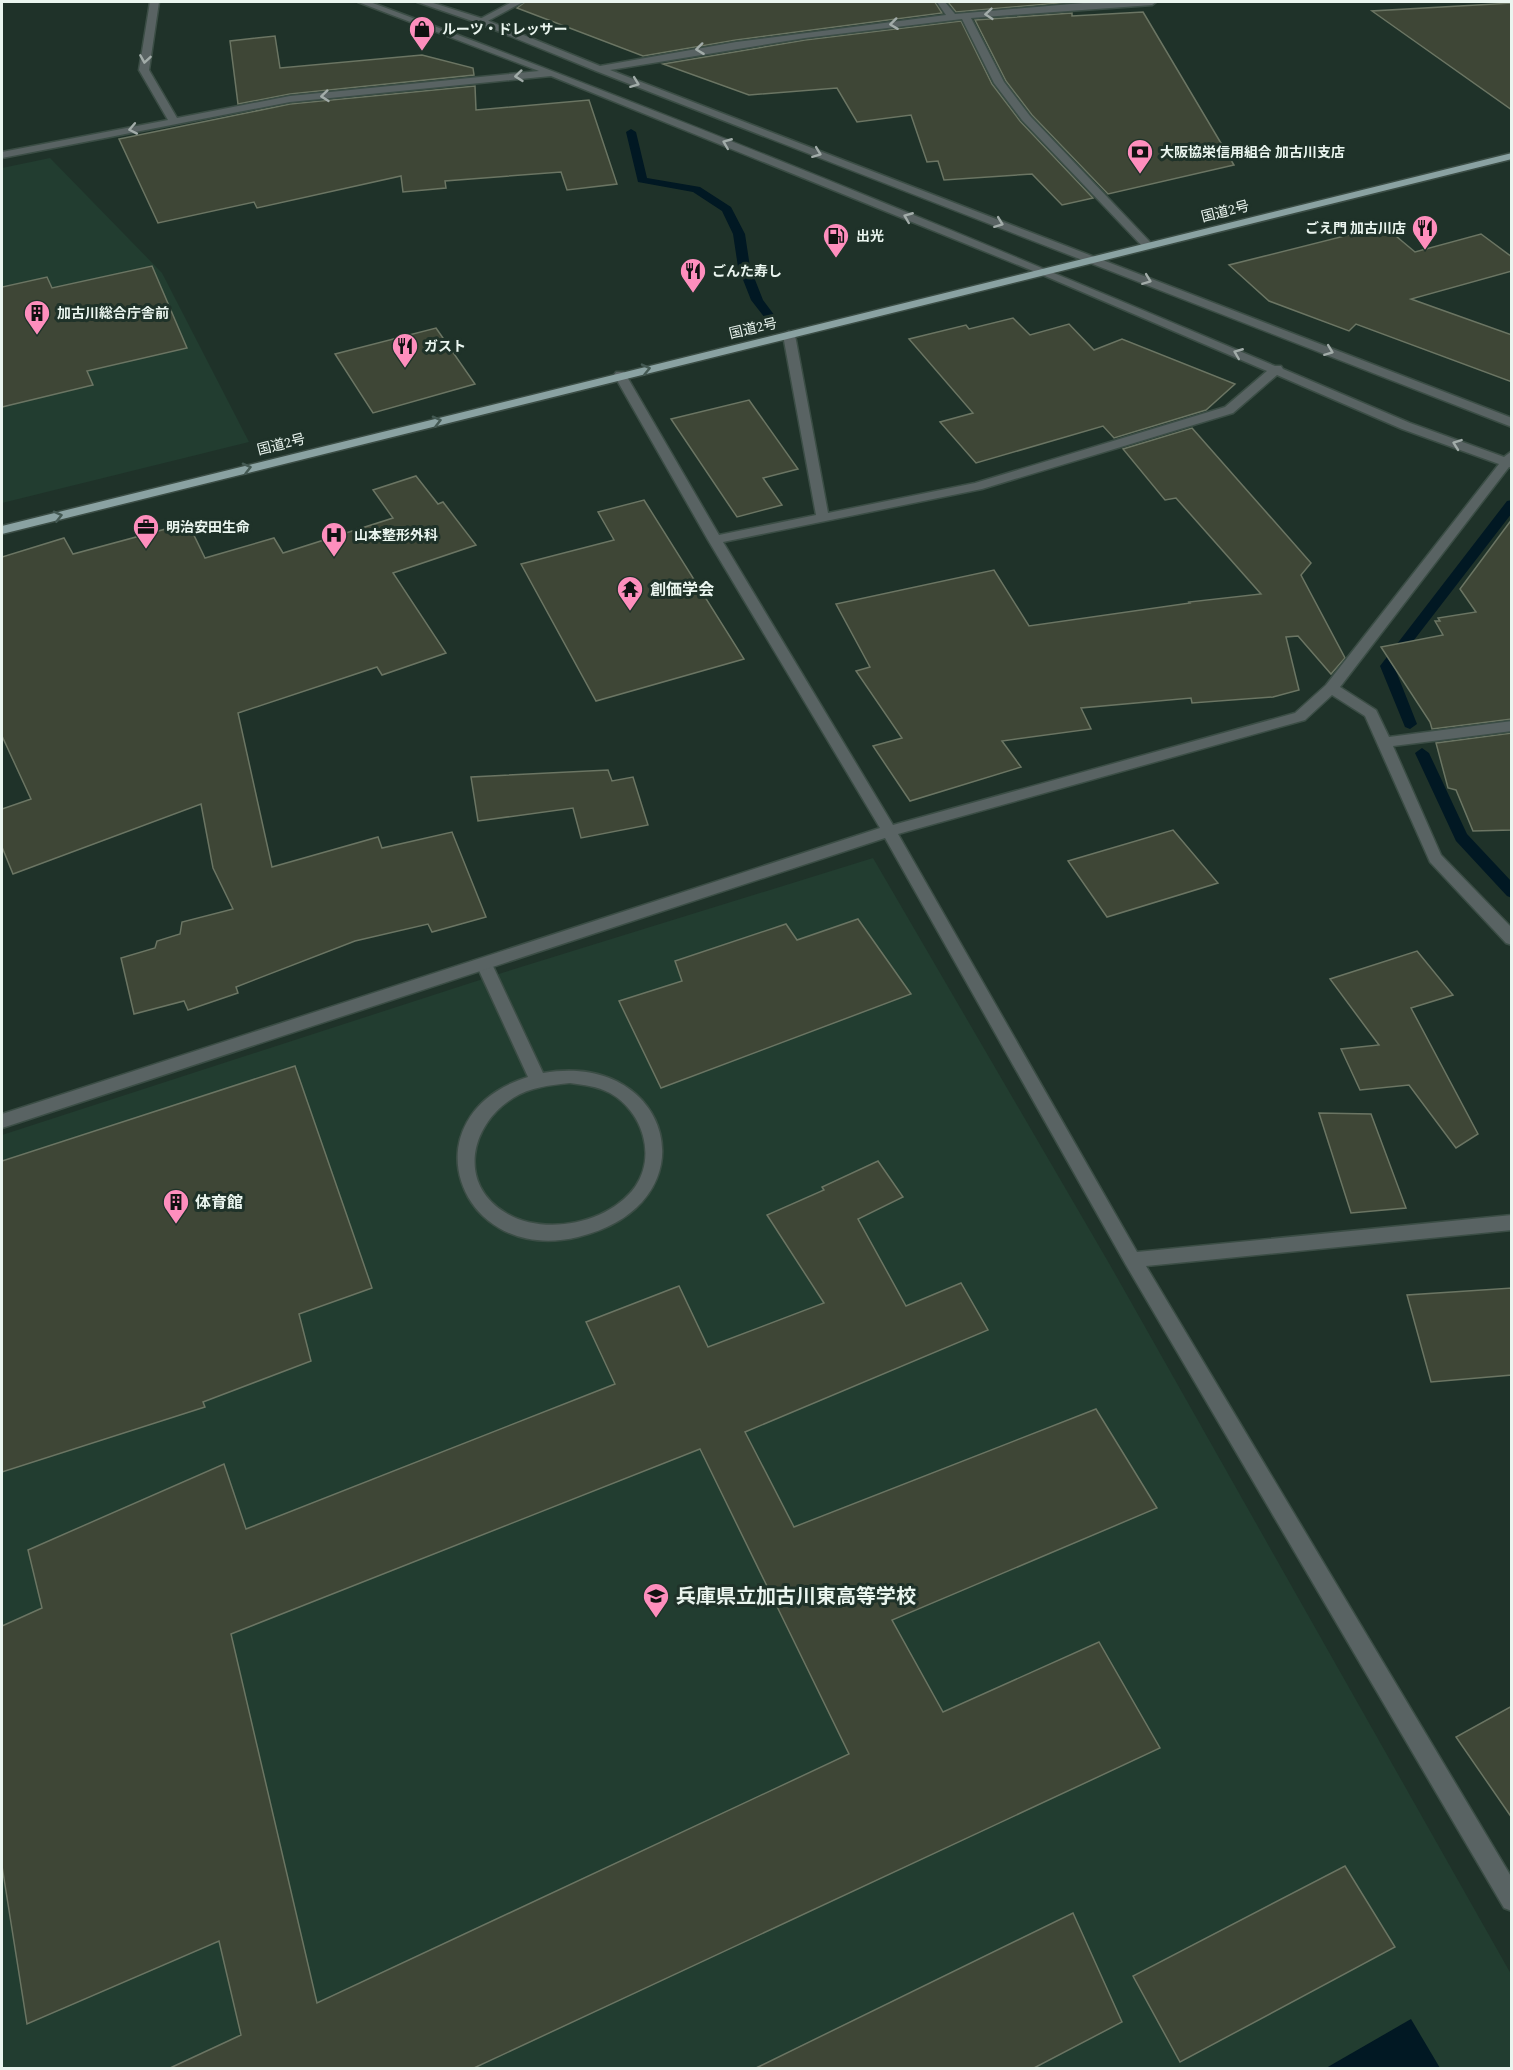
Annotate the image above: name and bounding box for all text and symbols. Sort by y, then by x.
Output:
one-way arrow [984,7,993,20]
shop icon: ルーツ・ドレッサー [407,14,437,52]
one-way arrow [889,18,898,30]
place label: ルーツ・ドレッサー [442,19,568,39]
one-way arrow [696,43,705,55]
one-way arrow [140,55,152,64]
one-way arrow [515,69,524,82]
one-way arrow [629,76,640,88]
one-way arrow [321,89,330,102]
one-way arrow [129,122,139,135]
bank icon: 大阪協栄信用組合 加古川支店 [1125,137,1155,175]
one-way arrow [722,138,733,150]
place label: 大阪協栄信用組合 加古川支店 [1160,142,1345,162]
one-way arrow [811,146,822,158]
street label: 国道2号 [1199,195,1251,227]
one-way arrow [903,212,914,224]
restaurant icon: ごえ門 加古川店 [1410,213,1440,251]
one-way arrow [993,216,1004,228]
place label: ごえ門 加古川店 [1305,218,1406,238]
fuel station icon: 出光 [821,221,851,259]
place label: 出光 [856,226,884,246]
restaurant icon: ごんた寿し [678,256,708,294]
place label: ごんた寿し [712,261,782,281]
one-way arrow [1141,273,1152,285]
building icon: 加古川総合庁舎前 [22,298,52,336]
place label: 加古川総合庁舎前 [57,303,169,323]
street label: 国道2号 [727,313,779,343]
restaurant icon: ガスト [390,331,420,369]
place label: ガスト [424,336,466,356]
one-way arrow [1322,344,1333,356]
one-way arrow [1233,348,1244,360]
one-way arrow [641,363,651,376]
one-way arrow [431,415,441,428]
street label: 国道2号 [255,428,307,460]
one-way arrow [1452,438,1462,451]
one-way arrow [242,463,252,476]
one-way arrow [53,510,63,523]
office icon: 明治安田生命 [131,512,161,550]
place label: 明治安田生命 [166,517,250,537]
hospital icon: 山本整形外科 [319,520,349,558]
place label: 山本整形外科 [354,525,438,545]
temple icon: 創価学会 [615,574,645,612]
place label: 創価学会 [650,578,714,600]
building icon: 体育館 [161,1187,191,1225]
place label: 体育館 [195,1191,243,1213]
school or university icon: 兵庫県立加古川東高等学校 [641,1581,671,1619]
place label: 兵庫県立加古川東高等学校 [676,1582,916,1610]

